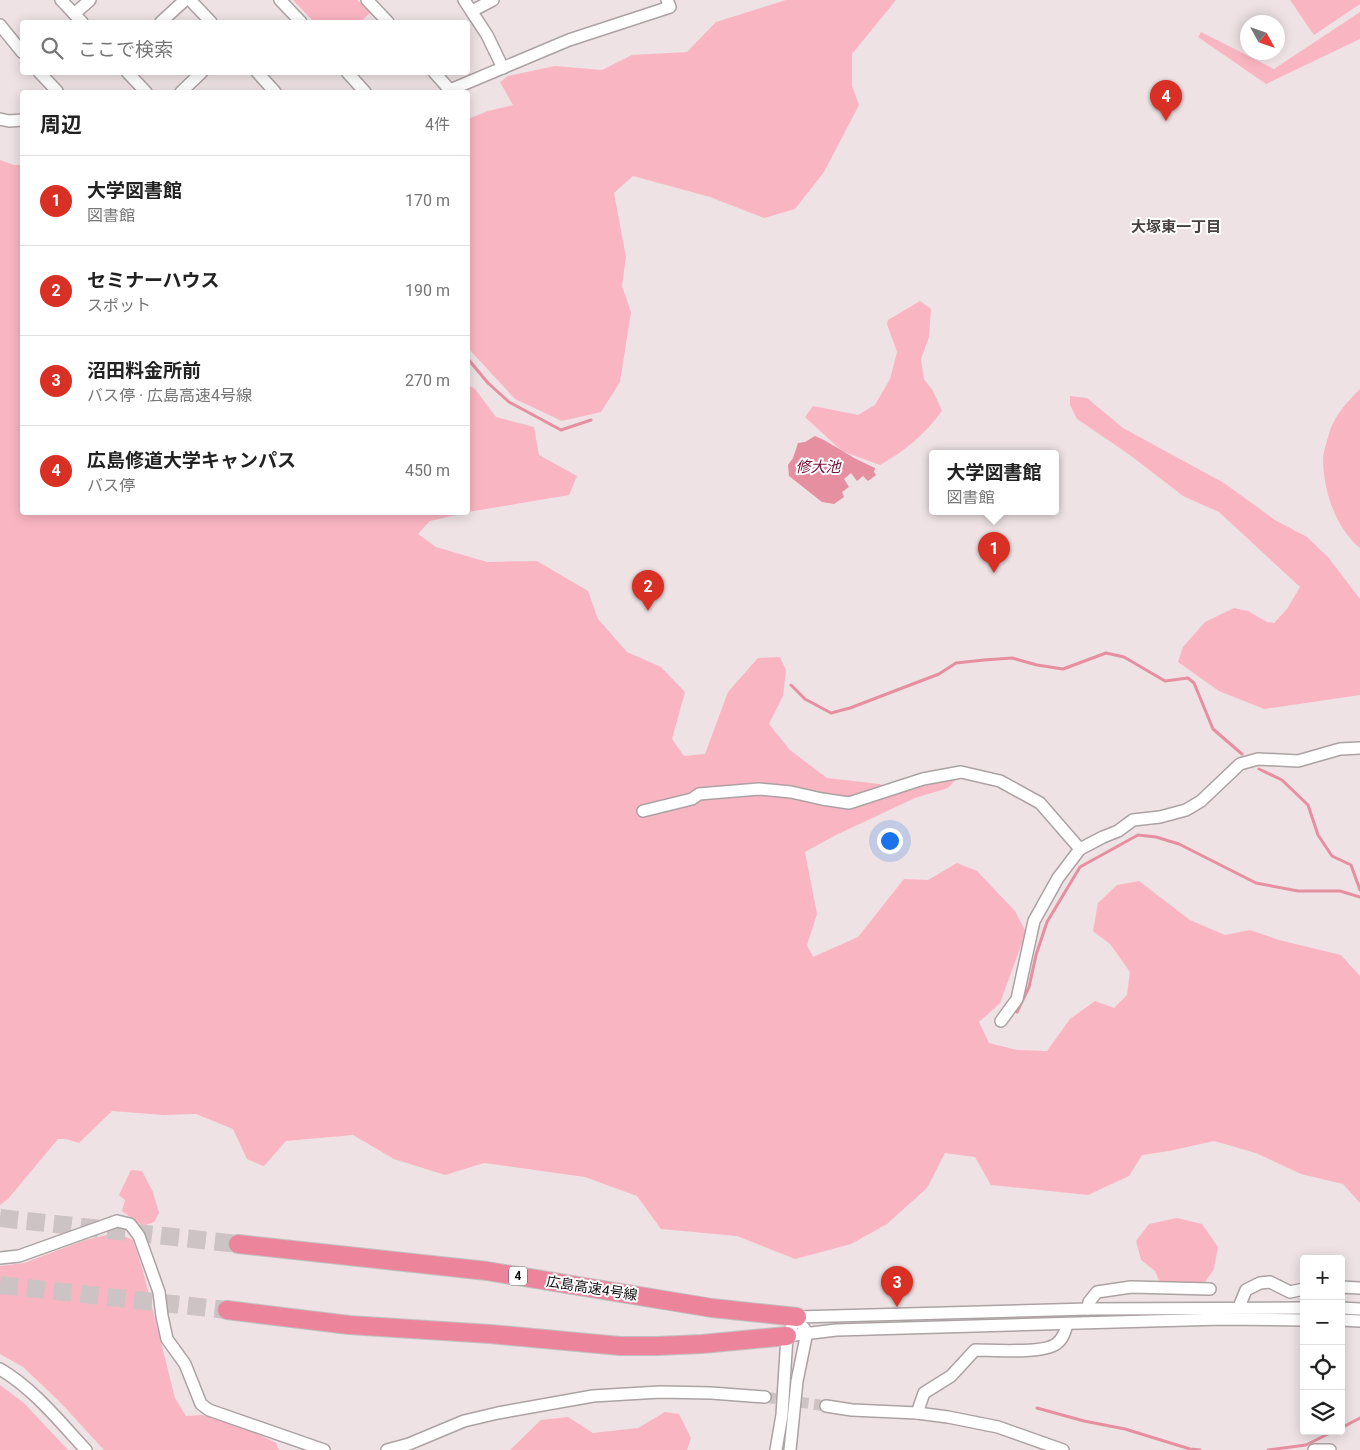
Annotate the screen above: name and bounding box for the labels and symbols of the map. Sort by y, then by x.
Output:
north arrow [1240,15,1285,60]
pin: 4 [1150,80,1182,121]
district label: 大塚東一丁目 [1131,218,1221,236]
water label: 修大池 [795,458,842,476]
pin: 1 [978,532,1010,573]
pin: 2 [632,570,664,611]
your location [877,828,903,854]
road number: 4 [509,1266,527,1285]
pin: 3 [881,1266,913,1307]
street label: 広島高速4号線 [545,1273,639,1303]

